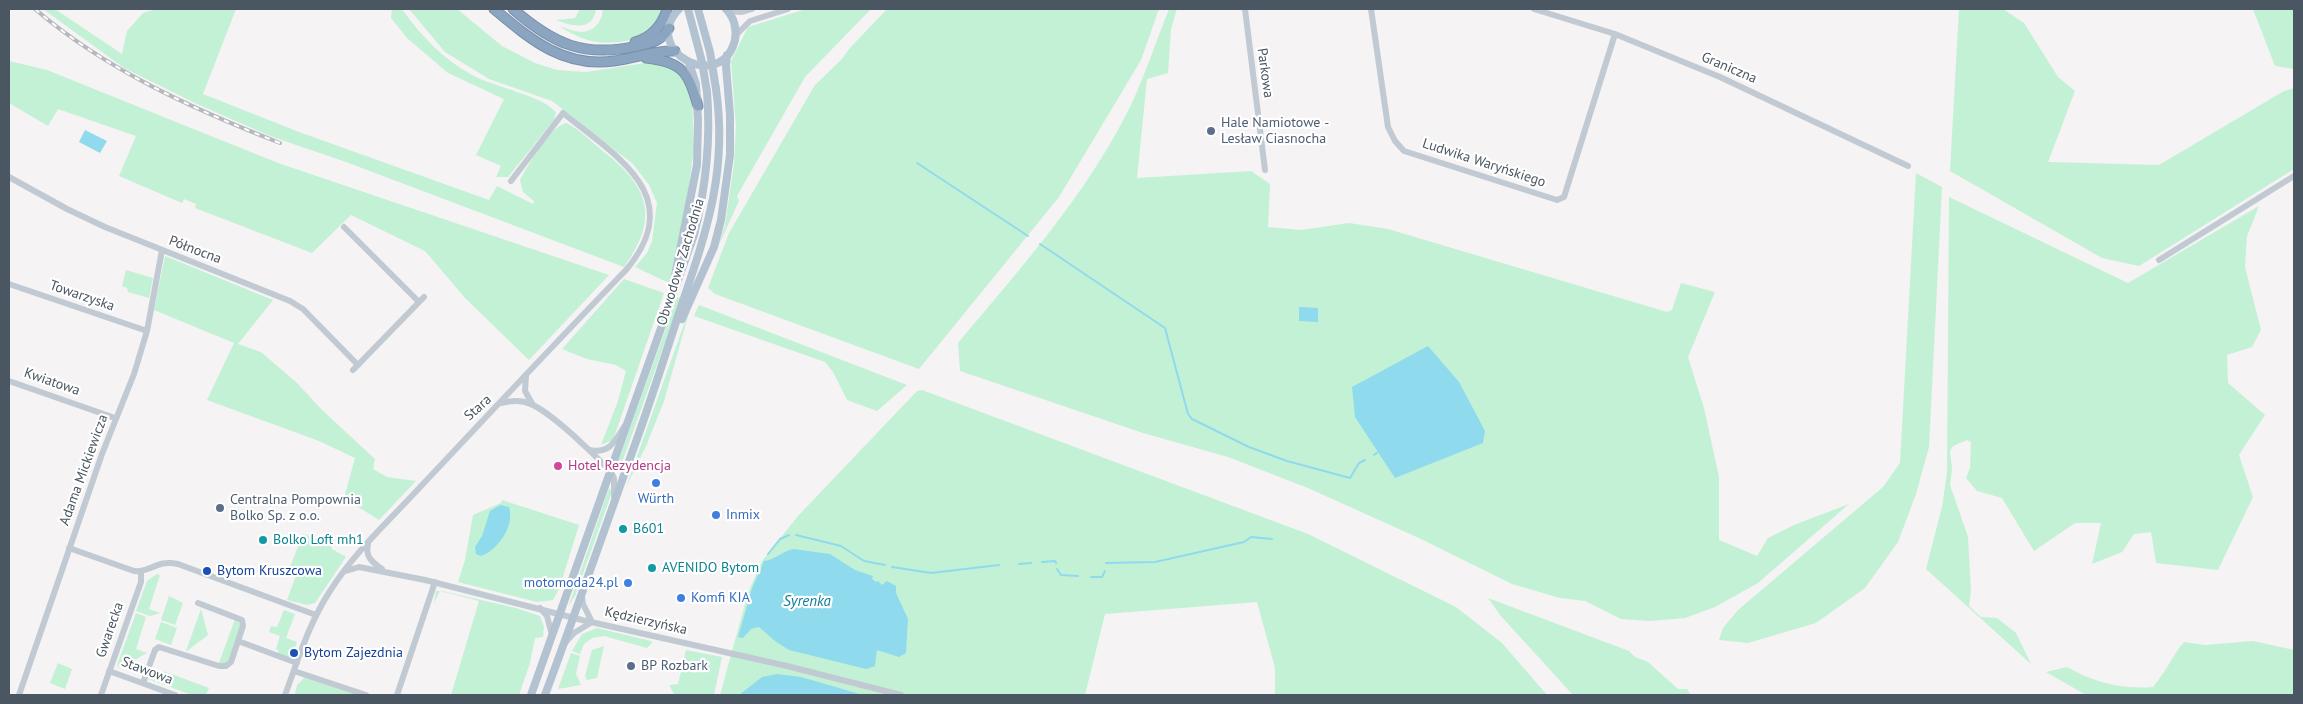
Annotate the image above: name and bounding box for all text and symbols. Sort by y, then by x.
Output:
street label: Parkowa [1253,47,1277,99]
street label: Graniczna [1699,49,1759,87]
place label: Hale Namiotowe - Lesław Ciasnocha [1221,115,1329,148]
marker: Hale Namiotowe - Lesław Ciasnocha [1205,125,1217,137]
street label: Ludwika Waryńskiego [1420,135,1548,191]
street label: Obwodowa Zachodnia [654,196,708,328]
street label: Północna [166,232,224,268]
street label: Towarzyska [47,277,117,315]
street label: Kwiatowa [22,365,82,399]
street label: Stara [461,391,495,425]
street label: Adama Mickiewicza [56,412,112,528]
place label: Hotel Rezydencja [568,458,671,474]
marker: Hotel Rezydencja [552,460,564,472]
marker: Würth [650,477,662,489]
place label: Würth [638,491,674,507]
place label: Centralna Pompownia Bolko Sp. z o.o. [230,492,361,524]
marker: Centralna Pompownia Bolko Sp. z o.o. [214,502,226,514]
place label: Inmix [726,507,760,523]
marker: Inmix [710,509,722,521]
place label: B601 [633,521,664,537]
marker: B601 [617,523,629,535]
place label: Bolko Loft mh1 [273,532,364,548]
marker: Bolko Loft mh1 [257,534,269,546]
place label: AVENIDO Bytom [662,560,759,576]
marker: AVENIDO Bytom [646,562,658,574]
place label: Bytom Kruszcowa [217,563,322,579]
marker: Bytom Kruszcowa [201,565,213,577]
place label: motomoda24.pl [524,575,618,591]
marker: motomoda24.pl [622,577,634,589]
place label: Komfi KIA [691,590,750,606]
marker: Komfi KIA [675,592,687,604]
water label: Syrenka [783,593,831,611]
street label: Gwarecka [93,600,127,660]
street label: Kędzierzyńska [603,603,689,639]
place label: Bytom Zajezdnia [304,645,403,661]
marker: Bytom Zajezdnia [288,647,300,659]
street label: Stawowa [119,654,175,688]
place label: BP Rozbark [641,658,708,674]
marker: BP Rozbark [625,660,637,672]

